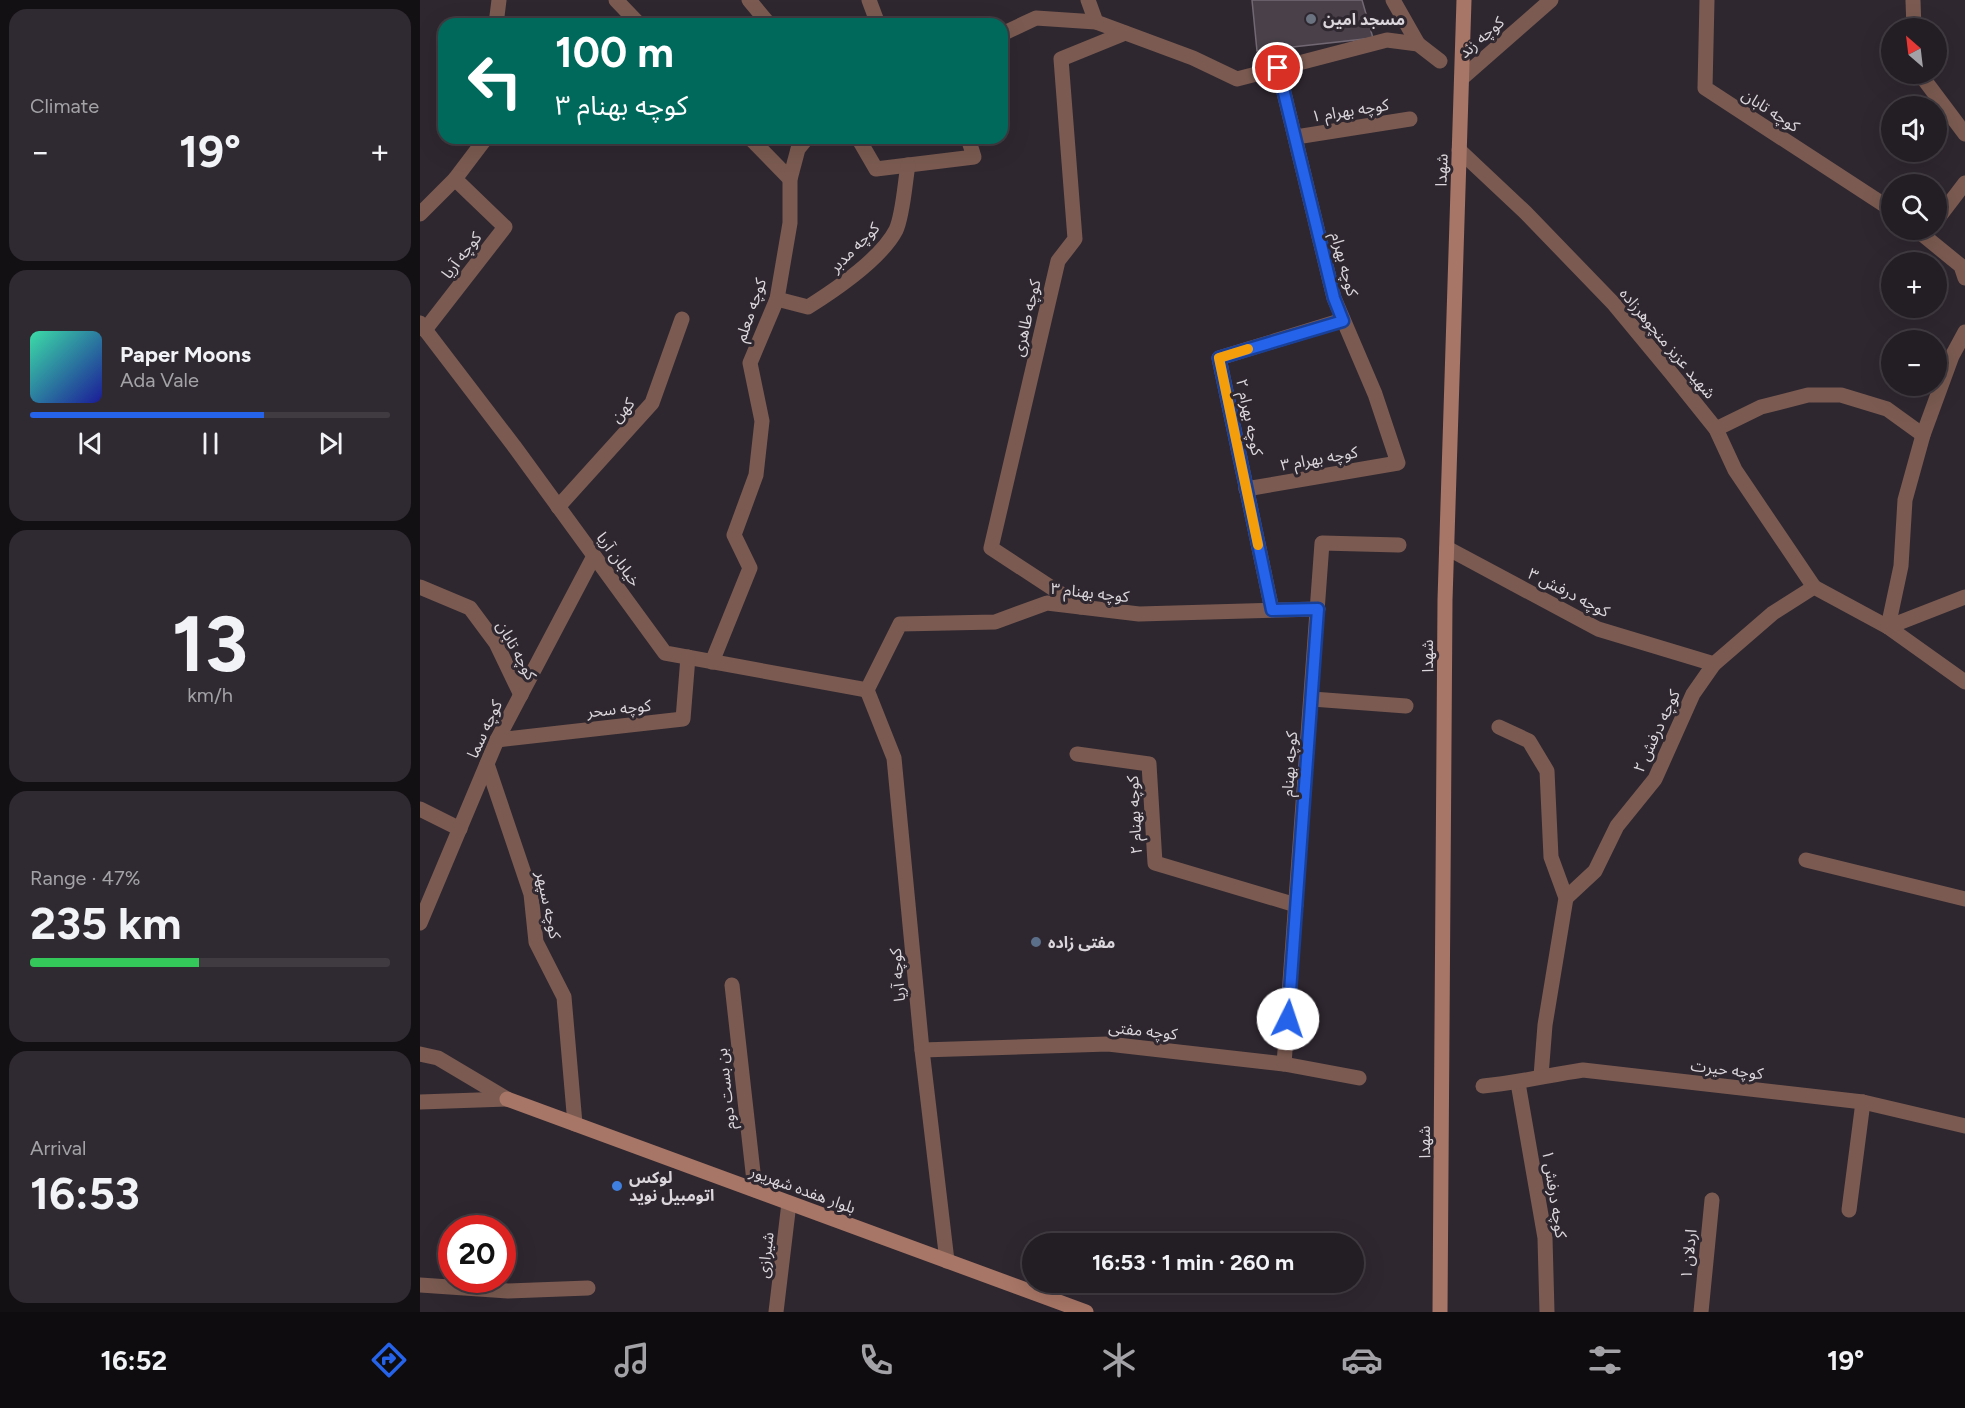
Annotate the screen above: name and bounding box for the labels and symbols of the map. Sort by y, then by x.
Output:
place label: مسجد امین [1323,10,1405,29]
marker: مسجد امین [1304,12,1318,26]
street label: کوچه زند [1455,12,1509,63]
north arrow [1881,18,1947,84]
pin [1252,42,1303,93]
street label: کوچه تابان [1738,85,1803,137]
street label: کوچه بهرام ۱ [1310,95,1391,129]
street label: شهدا [1431,153,1452,187]
street label: کوچه مدبر [825,218,884,278]
street label: کوچه آریا [437,228,487,283]
street label: کوچه بهرام [1324,230,1362,299]
street label: کوچه معلم [731,276,773,345]
street label: کوچه طاهری [1008,277,1046,359]
street label: شهید عزیز منچوهرزاده [1615,284,1719,403]
street label: کوچه بهرام ۲ [1229,377,1267,458]
street label: کهن [606,394,639,426]
street label: کوچه بهرام ۳ [1279,442,1360,478]
street label: خیابان آریا [593,528,645,590]
street label: کوچه درفش ۳ [1524,564,1613,622]
street label: کوچه بهنام ۳ [1049,579,1130,609]
street label: کوچه تابان [492,617,541,684]
street label: شهدا [1418,640,1437,672]
street label: کوچه درفش ۲ [1629,687,1685,776]
street label: کوچه سحر [585,696,653,722]
street label: کوچه سما [463,697,507,762]
street label: کوچه بهنام [1278,730,1304,798]
street label: کوچه بهنام ۲ [1123,775,1149,855]
street label: کوچه سپهر [531,869,565,941]
place label: مفتی زاده [1048,933,1115,952]
marker: مفتی زاده [1029,935,1043,949]
street label: کوچه آریا [886,947,910,1003]
position arrow [1256,987,1320,1051]
street label: کوچه مفتی [1107,1017,1179,1045]
street label: بن بست دوم [712,1047,742,1131]
street label: کوچه حیرت [1689,1056,1765,1084]
street label: شهدا [1415,1126,1434,1158]
street label: کوچه درفش ۱ [1537,1149,1571,1240]
street label: بلوار هفده شهریور [746,1161,858,1217]
place label: لوکس اتومبیل نوید [629,1168,714,1205]
marker: لوکس اتومبیل نوید [610,1179,624,1193]
speed limit sign: 20 [438,1215,516,1293]
street label: اردلان ۱ [1676,1228,1701,1280]
street label: شیرازی [753,1231,778,1279]

